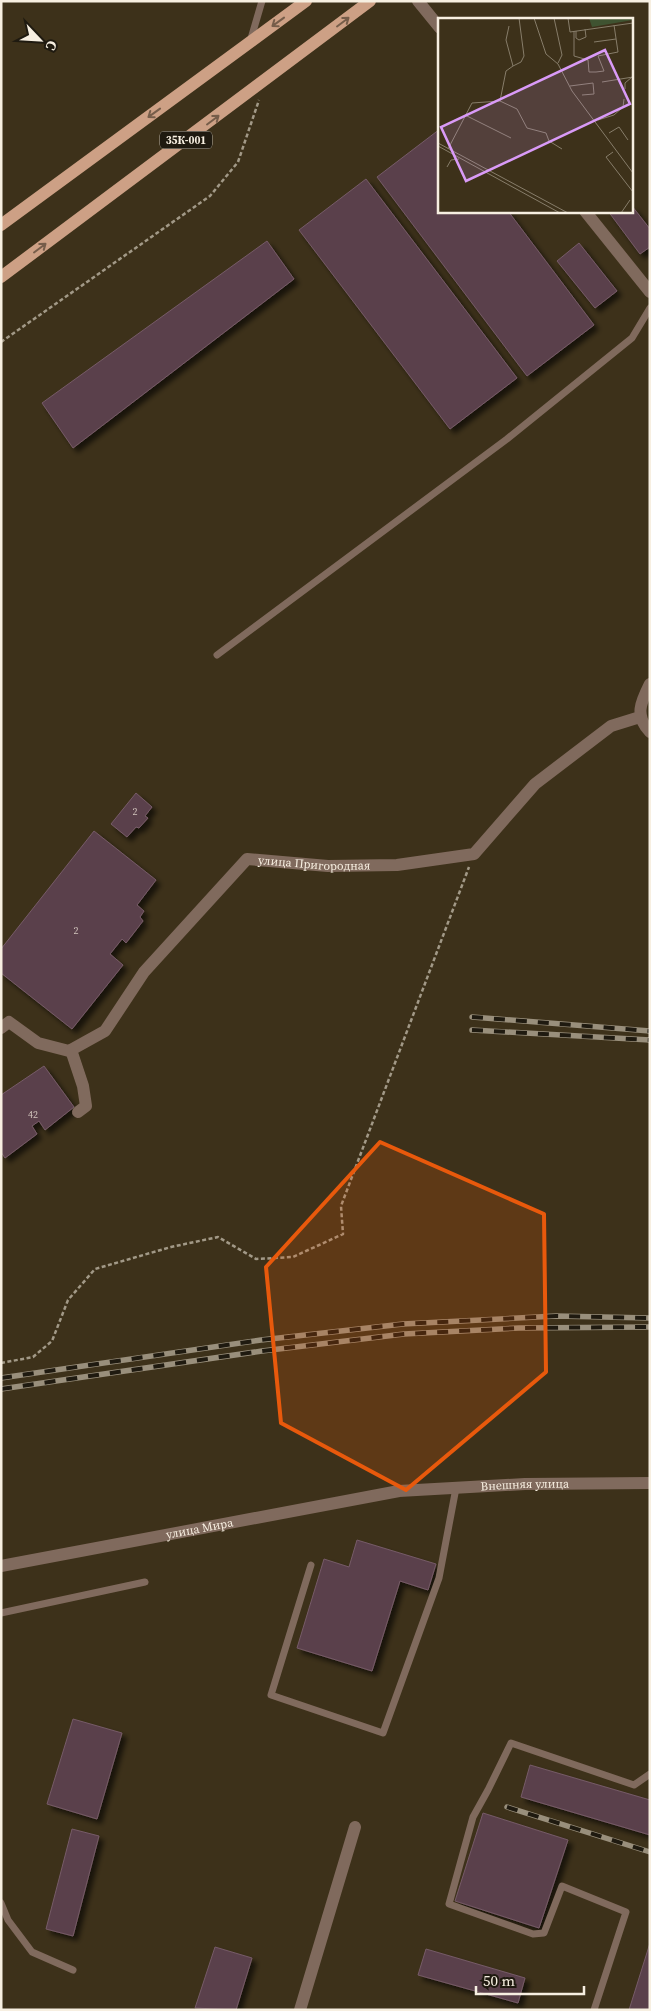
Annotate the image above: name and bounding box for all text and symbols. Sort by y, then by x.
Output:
north arrow [15,15,65,65]
one-way arrow [271,17,285,27]
one-way arrow [336,17,350,27]
inset map [438,18,634,212]
text: С [41,37,63,54]
one-way arrow [147,108,161,118]
one-way arrow [206,114,219,125]
road number: 35К-001 [160,132,212,148]
one-way arrow [33,243,47,253]
house number: 2 [133,805,138,818]
street label: улица Пригородная [257,852,370,874]
house number: 2 [74,924,79,937]
house number: 42 [28,1108,38,1121]
street label: Внешняя улица [480,1476,570,1494]
street label: улица Мира [165,1514,235,1543]
scale bar [476,1964,584,1996]
text: 50 m [483,1970,515,1991]

